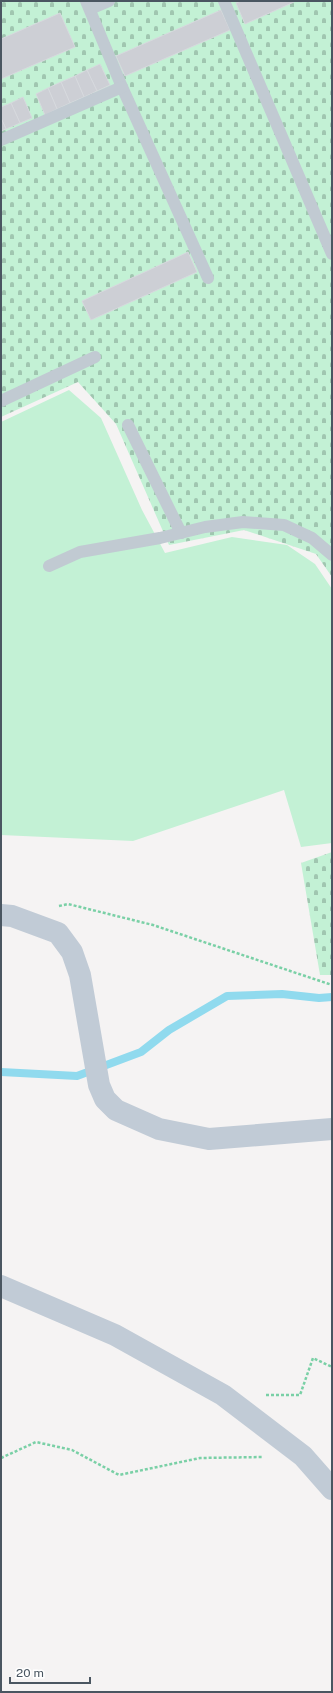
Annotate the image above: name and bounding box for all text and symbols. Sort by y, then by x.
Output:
scale bar [10,1659,90,1685]
text: 20 m [16,1666,44,1680]

